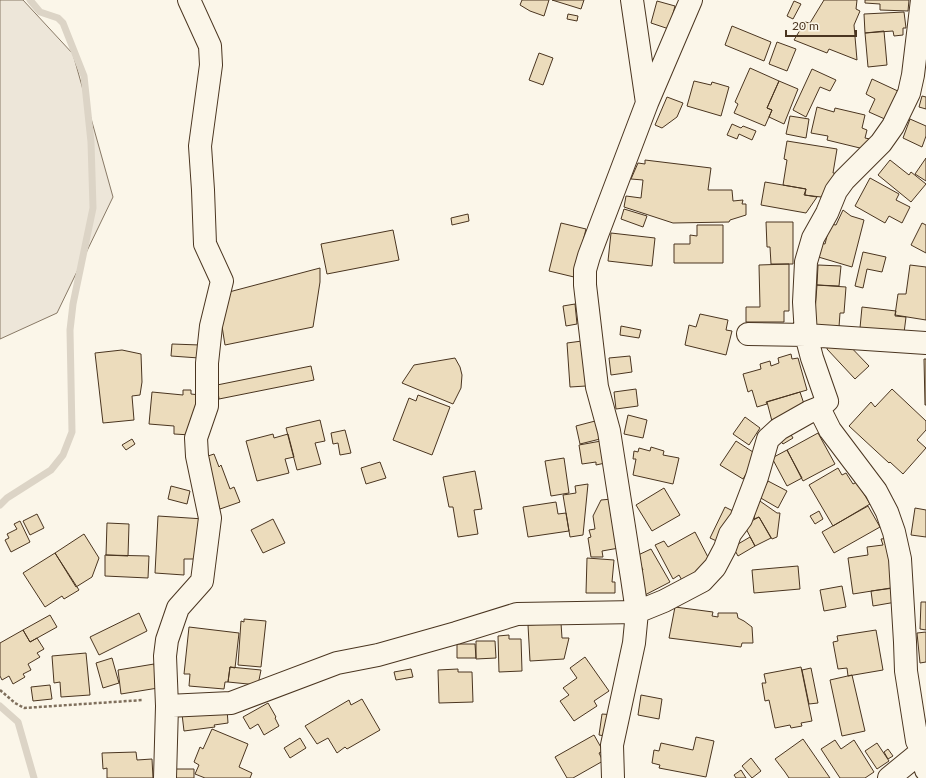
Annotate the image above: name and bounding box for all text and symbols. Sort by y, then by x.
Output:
scale bar [786,12,856,38]
text: 20 m [792,18,819,33]

